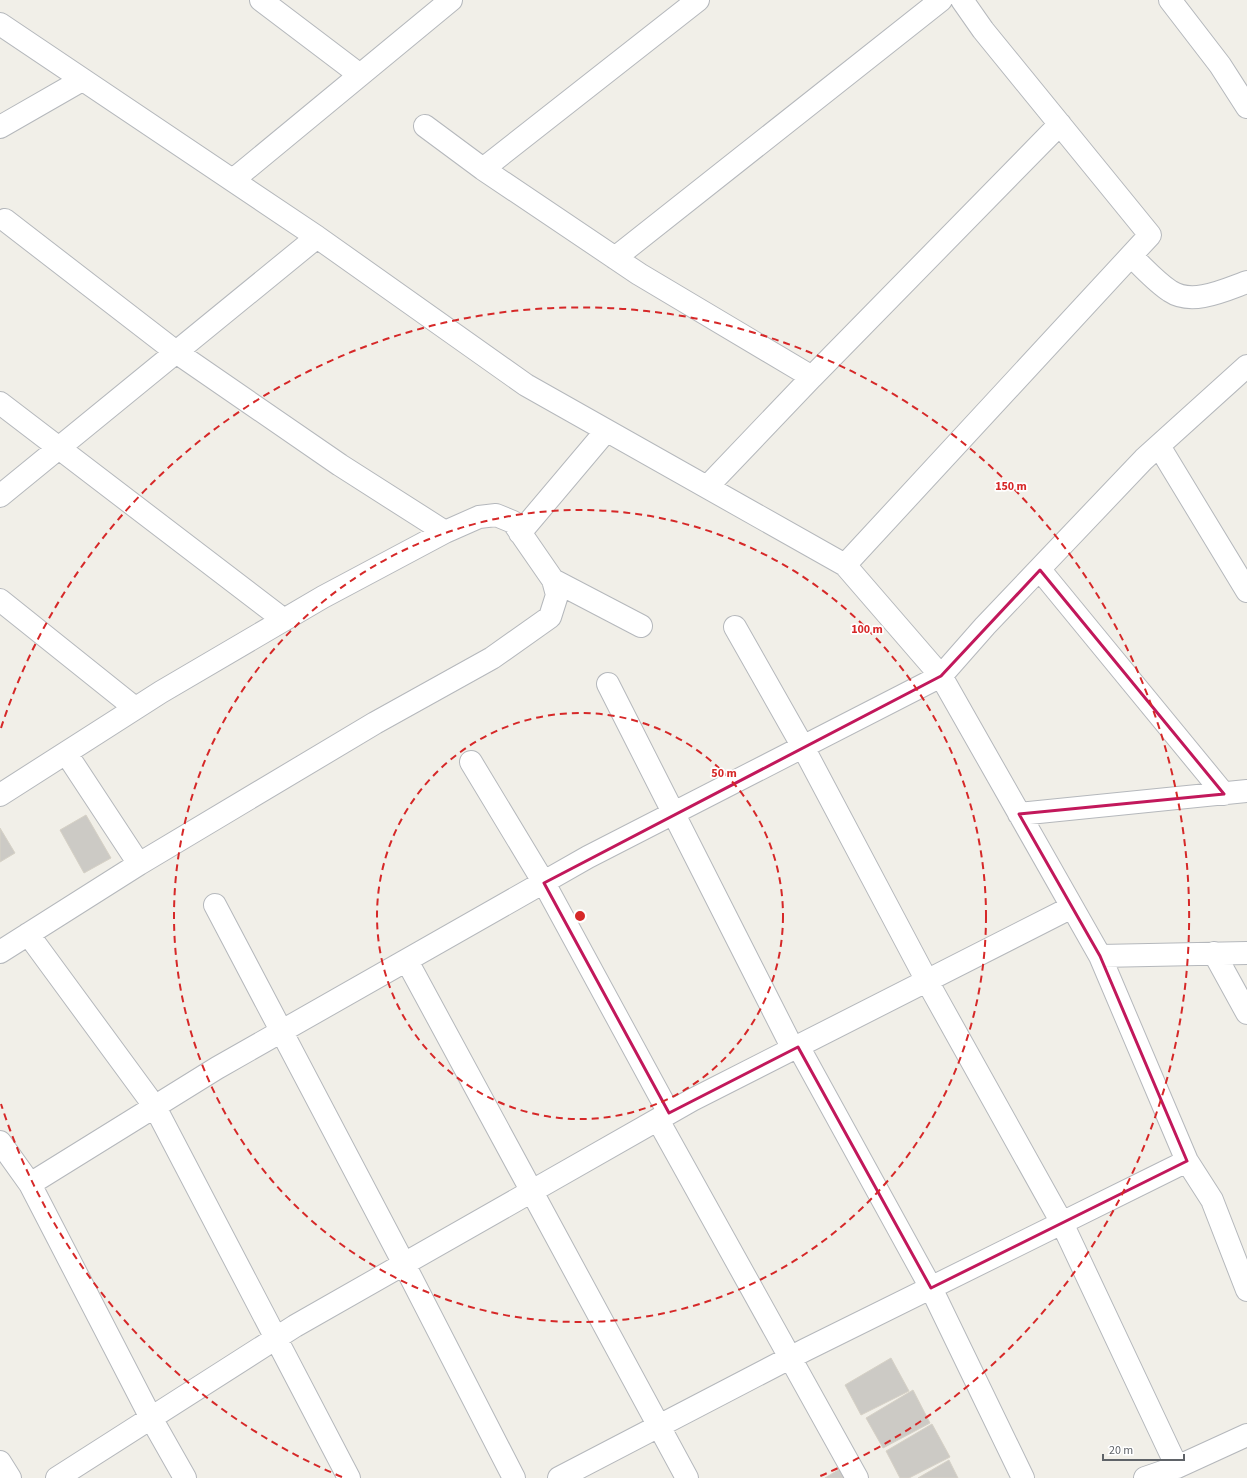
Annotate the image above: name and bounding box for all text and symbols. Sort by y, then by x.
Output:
text: 150 m [995,478,1027,495]
text: 100 m [851,621,883,638]
text: 50 m [711,765,737,782]
centre of rings [573,909,587,923]
scale bar [1103,1436,1184,1462]
text: 20 m [1109,1442,1133,1459]

